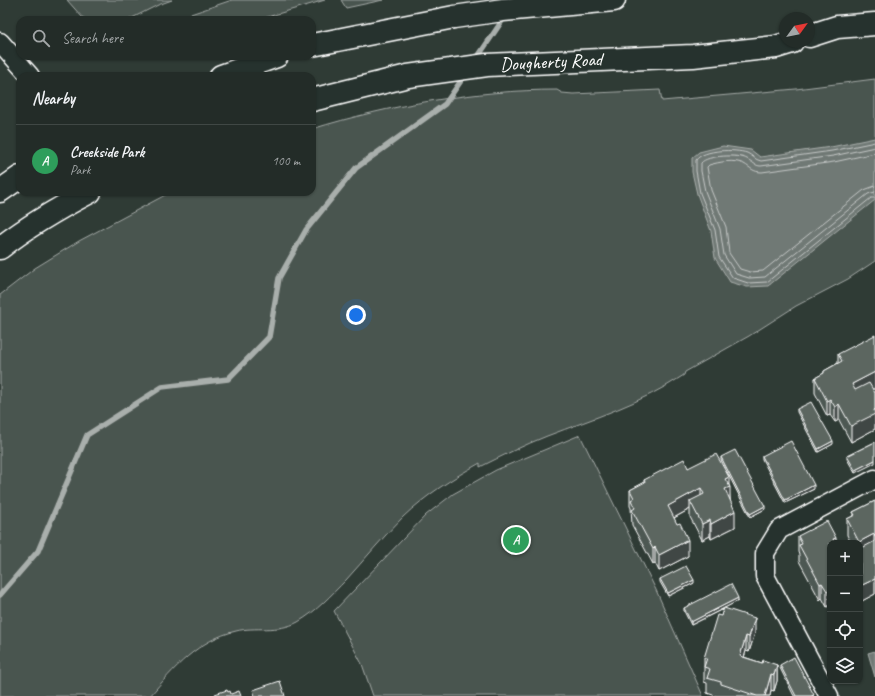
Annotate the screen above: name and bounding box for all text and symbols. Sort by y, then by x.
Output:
north arrow [779,12,815,48]
search box [16,16,316,60]
icon: search [30,27,52,49]
text: Search here [62,29,123,48]
street label: Dougherty Road [499,47,605,77]
text: Nearby [32,88,75,109]
text: Creekside Park [70,143,144,162]
text: A [42,153,48,169]
text: 100 m [272,153,300,169]
text: Park [70,162,91,178]
your location [346,305,366,325]
pin: A [503,525,529,555]
map controls [827,540,863,684]
button: + [827,540,863,576]
button: − [827,576,863,612]
button: locate [827,612,863,648]
button: layers [827,648,863,684]

